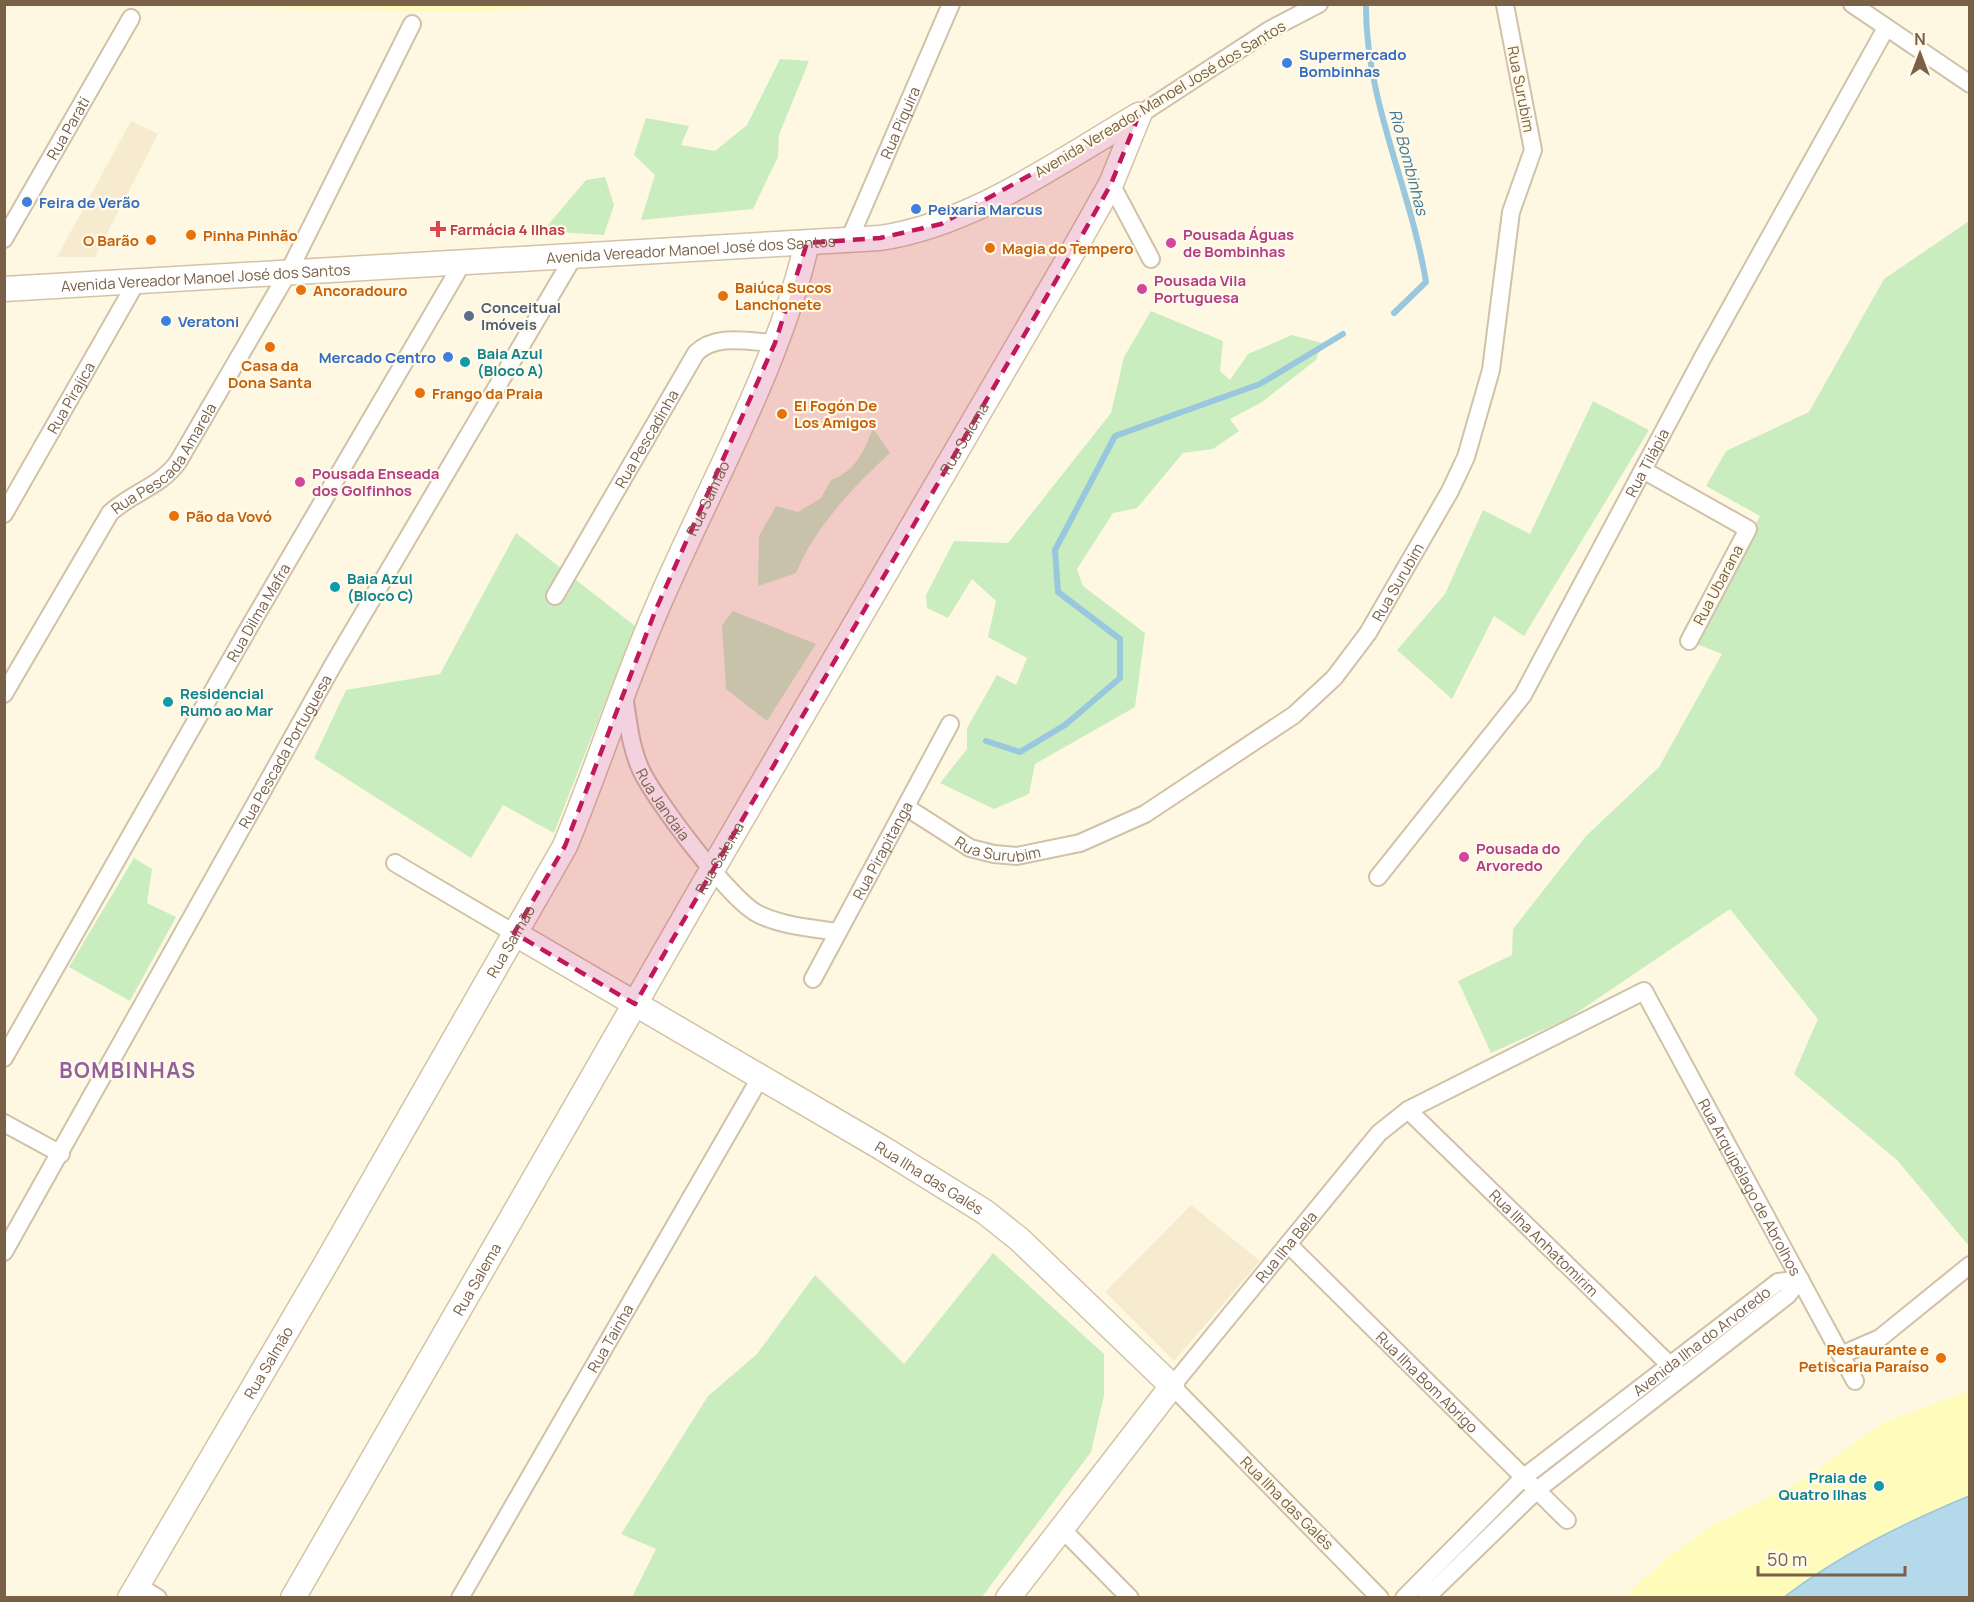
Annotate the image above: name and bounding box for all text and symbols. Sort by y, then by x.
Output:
street label: Avenida Vereador Manoel José dos Santos [1031,15,1290,183]
north arrow [1890,24,1950,84]
text: N [1914,28,1926,50]
place label: Supermercado Bombinhas [1299,44,1406,82]
street label: Rua Surubim [1502,44,1540,134]
marker: Supermercado Bombinhas [1280,56,1294,70]
street label: Rua Piquira [875,83,925,162]
street label: Rua Parati [41,93,94,164]
water label: Rio Bombinhas [1384,107,1434,219]
place label: Feira de Verão [39,192,140,213]
marker: Feira de Verão [20,195,34,209]
place label: Peixaria Marcus [928,199,1043,220]
marker: Peixaria Marcus [909,202,923,216]
place label: Farmácia 4 Ilhas [450,219,565,240]
marker: Farmácia 4 Ilhas [431,222,445,236]
place label: Pousada Águas de Bombinhas [1183,224,1294,262]
place label: Pinha Pinhão [203,225,298,246]
marker: Pinha Pinhão [184,228,198,242]
place label: O Barão [83,230,139,251]
street label: Avenida Vereador Manoel José dos Santos [546,230,836,268]
marker: O Barão [144,233,158,247]
marker: Pousada Águas de Bombinhas [1164,236,1178,250]
place label: Magia do Tempero [1002,238,1134,259]
marker: Magia do Tempero [983,241,997,255]
street label: Avenida Vereador Manoel José dos Santos [60,258,351,296]
place label: Pousada Vila Portuguesa [1154,270,1246,308]
place label: Baiúca Sucos Lanchonete [735,277,832,315]
place label: Ancoradouro [313,280,407,301]
marker: Pousada Vila Portuguesa [1135,282,1149,296]
marker: Ancoradouro [294,283,308,297]
marker: Baiúca Sucos Lanchonete [716,289,730,303]
place label: Conceitual Imóveis [481,297,561,335]
marker: Conceitual Imóveis [462,309,476,323]
place label: Veratoni [178,311,239,332]
marker: Veratoni [159,314,173,328]
marker: Casa da Dona Santa [263,340,277,354]
place label: Baia Azul (Bloco A) [477,343,544,381]
place label: Mercado Centro [319,347,436,368]
marker: Mercado Centro [441,350,455,364]
place label: Casa da Dona Santa [228,355,312,393]
marker: Baia Azul (Bloco A) [458,355,472,369]
street label: Rua Pirajica [42,358,99,437]
place label: Frango da Praia [432,383,543,404]
street label: Rua Pescadinha [610,385,683,492]
marker: Frango da Praia [413,386,427,400]
place label: El Fogón De Los Amigos [794,395,877,433]
street label: Rua Salema [935,398,993,478]
street label: Rua Pescada Amarela [106,399,221,519]
marker: El Fogón De Los Amigos [775,407,789,421]
street label: Rua Tilápia [1620,425,1674,501]
street label: Rua Salmão [681,457,734,539]
place label: Pousada Enseada dos Golfinhos [312,463,439,501]
marker: Pousada Enseada dos Golfinhos [293,475,307,489]
place label: Pão da Vovó [186,506,272,527]
marker: Pão da Vovó [167,509,181,523]
street label: Rua Surubim [1367,539,1428,625]
street label: Rua Ubarana [1688,541,1748,629]
street label: Rua Dilma Mafra [221,559,295,665]
place label: Baia Azul (Bloco C) [347,568,414,606]
marker: Baia Azul (Bloco C) [328,580,342,594]
street label: Rua Pescada Portuguesa [233,671,336,832]
place label: Residencial Rumo ao Mar [180,683,273,721]
marker: Residencial Rumo ao Mar [161,695,175,709]
street label: Rua Jandaia [631,764,695,845]
street label: Rua Pirapitanga [847,798,917,903]
street label: Rua Salema [690,818,748,898]
street label: Rua Surubim [951,831,1042,867]
place label: Pousada do Arvoredo [1476,838,1560,876]
marker: Pousada do Arvoredo [1457,850,1471,864]
street label: Rua Salmão [481,901,540,982]
district label: BOMBINHAS [59,1056,197,1084]
street label: Rua Arquipélago de Abrolhos [1694,1095,1807,1279]
street label: Rua Ilha das Galés [871,1136,988,1219]
street label: Rua Ilha Anhatomirim [1485,1184,1603,1301]
street label: Rua Ilha Bela [1250,1206,1322,1287]
street label: Rua Salema [447,1239,506,1319]
street label: Avenida Ilha do Arvoredo [1628,1281,1775,1400]
street label: Rua Tainha [582,1300,638,1376]
street label: Rua Salmão [239,1322,298,1403]
street label: Rua Ilha Bom Abrigo [1372,1327,1483,1437]
place label: Restaurante e Petiscaria Paraíso [1799,1339,1929,1377]
marker: Restaurante e Petiscaria Paraíso [1934,1351,1948,1365]
street label: Rua Ilha das Galés [1236,1452,1338,1554]
place label: Praia de Quatro Ilhas [1779,1467,1867,1505]
marker: Praia de Quatro Ilhas [1872,1479,1886,1493]
scale bar [1758,1539,1905,1577]
text: 50 m [1767,1547,1807,1571]

